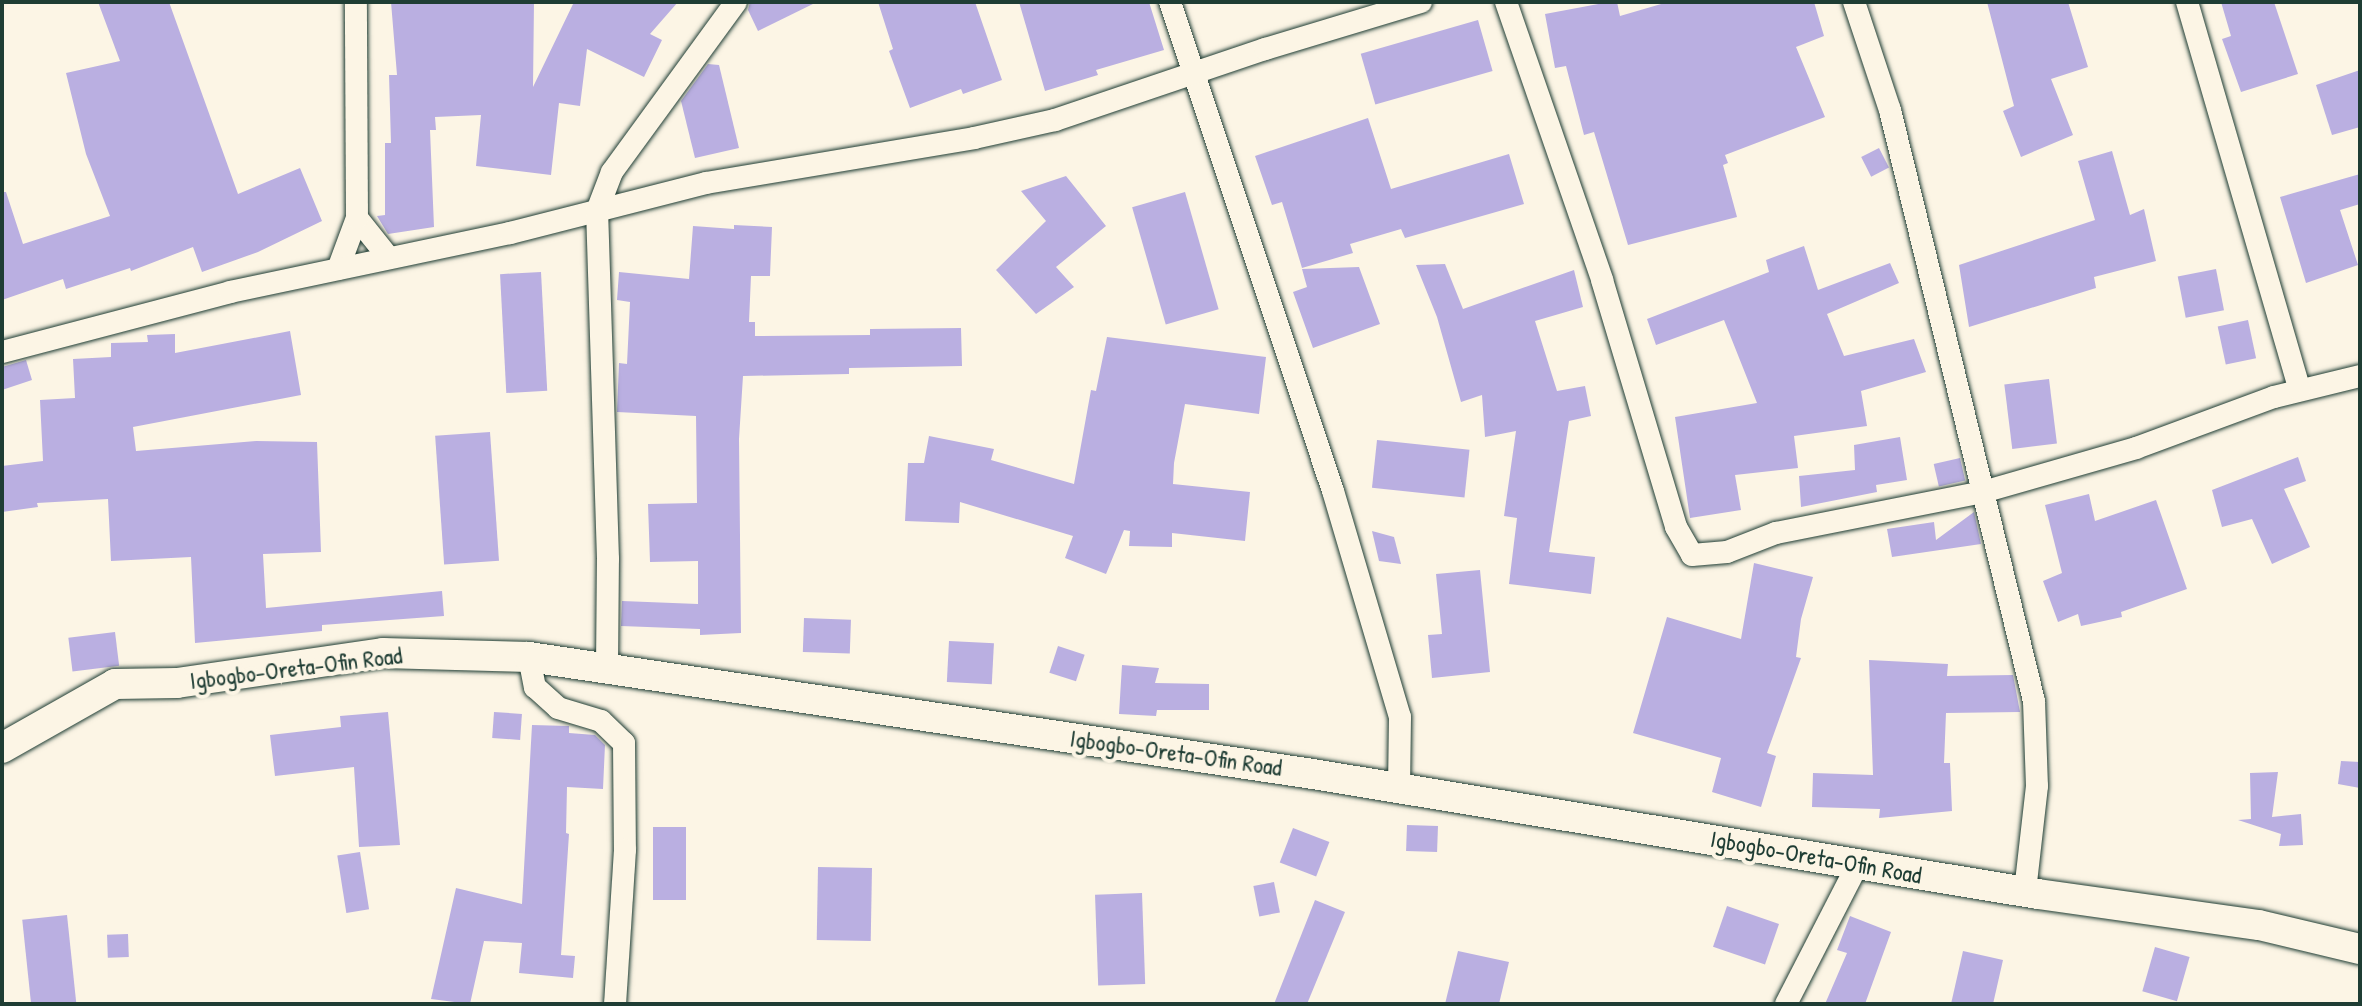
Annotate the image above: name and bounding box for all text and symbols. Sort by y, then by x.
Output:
street label: Igbogbo-Oreta-Ofin Road [188,641,404,695]
street label: Igbogbo-Oreta-Ofin Road [1068,724,1284,782]
street label: Igbogbo-Oreta-Ofin Road [1708,824,1924,890]

